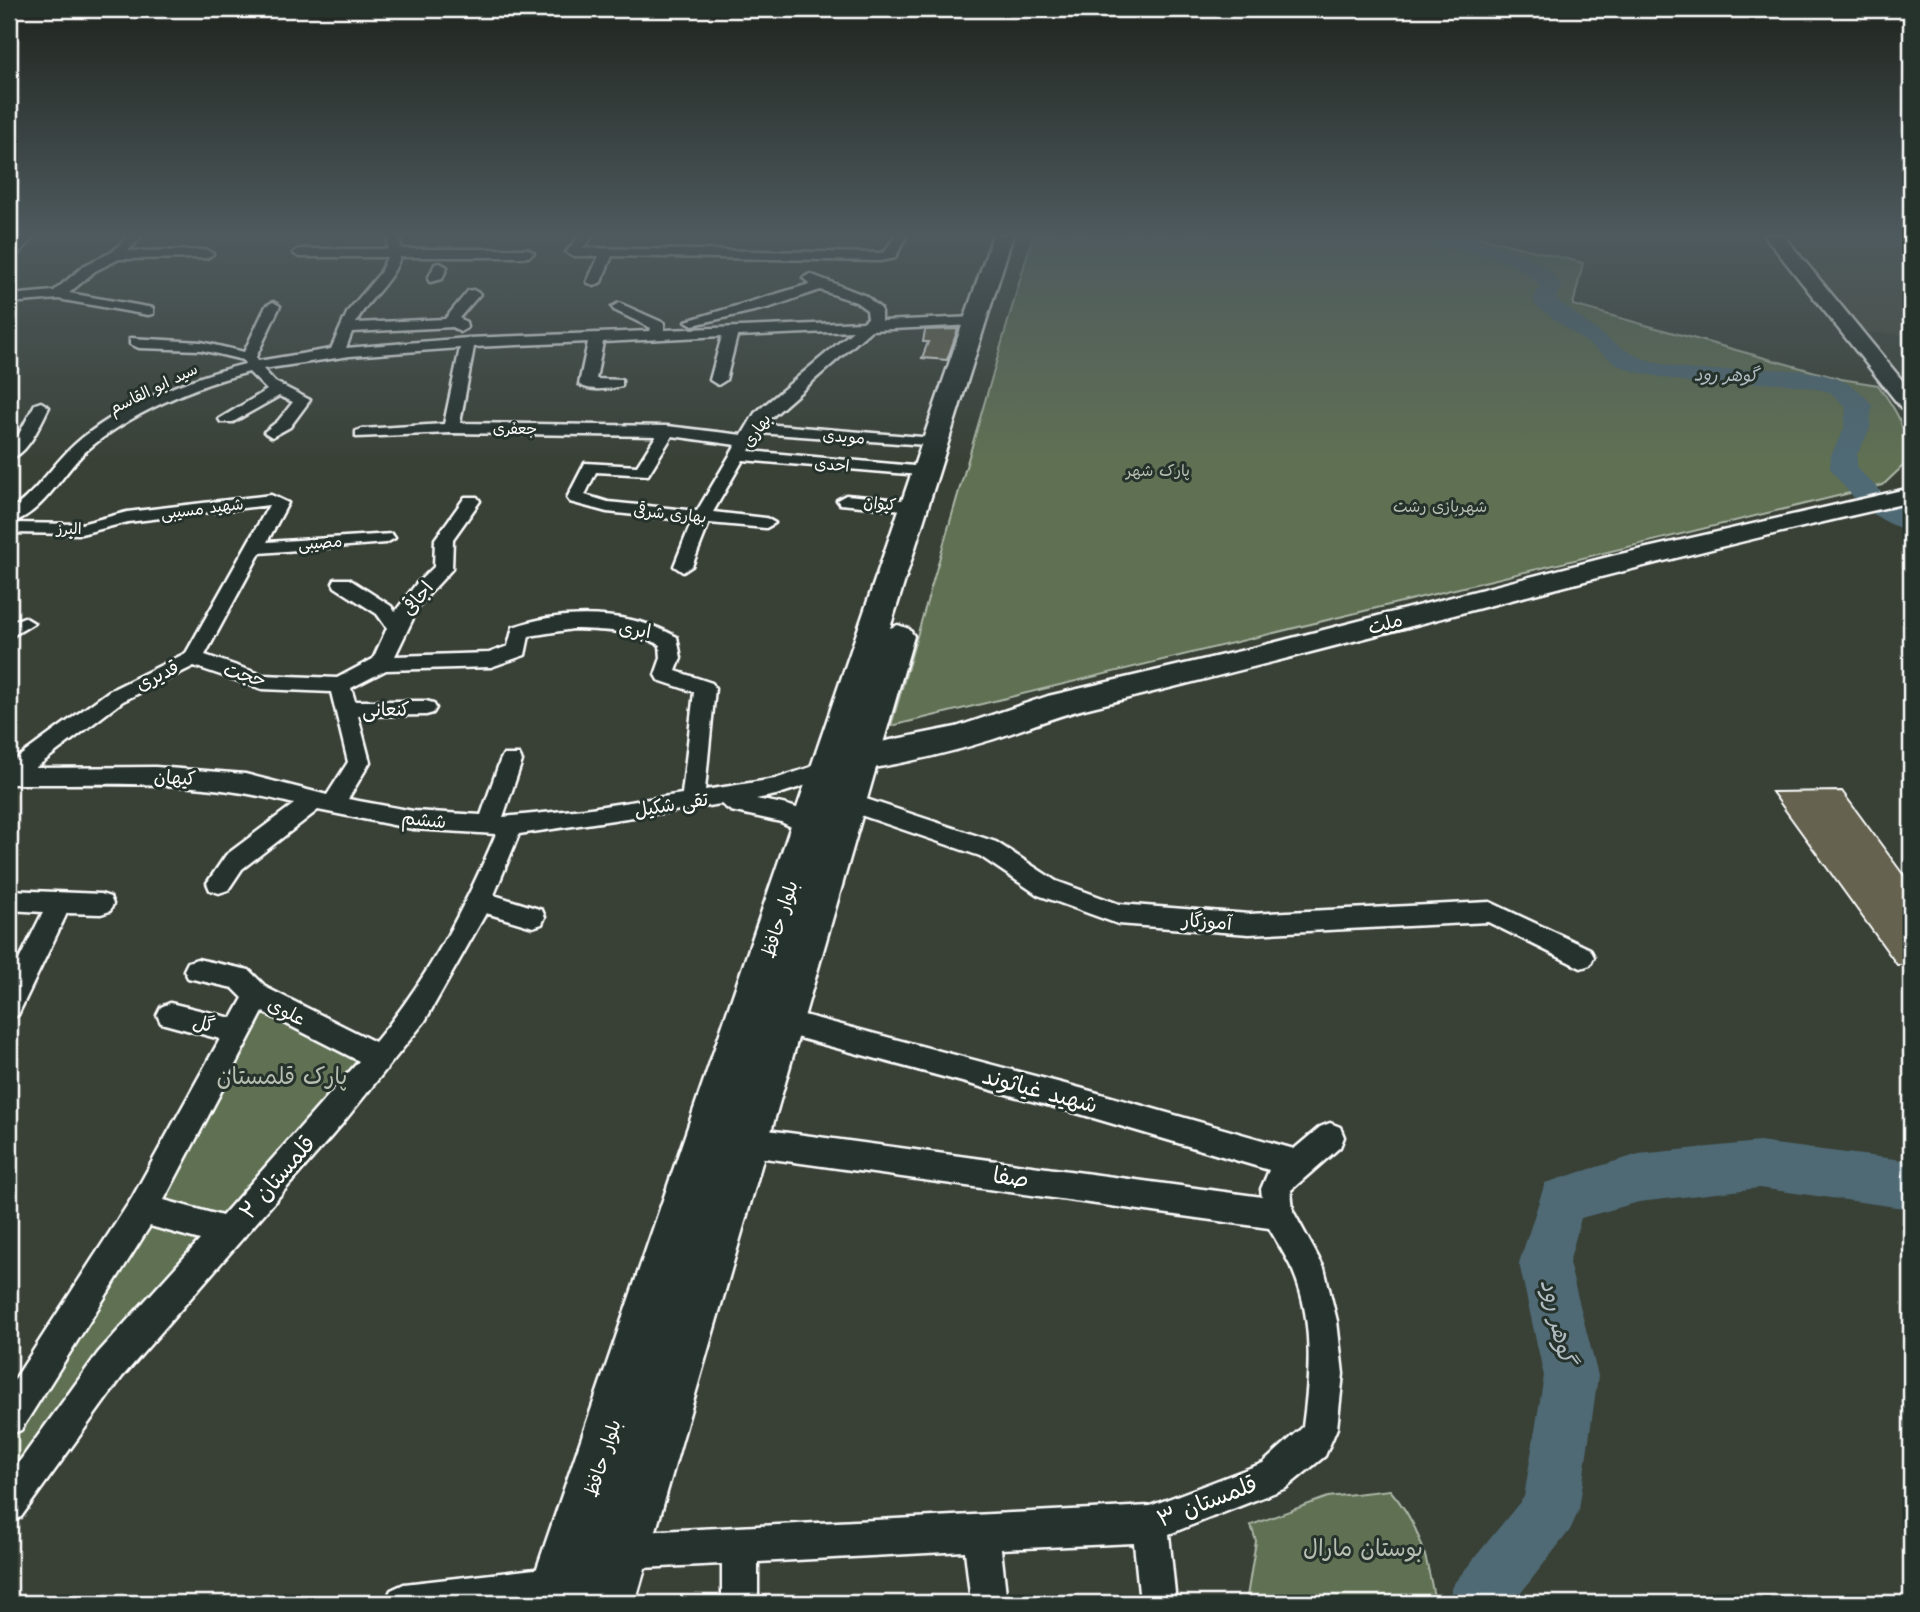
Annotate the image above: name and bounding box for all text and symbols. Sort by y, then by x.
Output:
street label: سید ابو القاسم [105,358,202,421]
water label: گوهر رود [1694,362,1762,388]
street label: بهاری [737,409,776,451]
street label: جعفری [493,418,537,439]
street label: مویدی [822,424,866,449]
street label: احدی [814,453,850,476]
park label: پارک شهر [1124,460,1190,481]
street label: کیوان [863,492,897,515]
street label: شهید مسیبی [159,493,245,524]
park label: شهربازی رشت [1393,496,1487,517]
street label: بهاری شرقی [632,499,708,528]
street label: البرز [54,518,82,539]
street label: مصیبی [297,530,343,555]
street label: اجاقی [396,576,439,621]
street label: ملت [1365,607,1405,640]
street label: ابری [617,615,653,644]
street label: قدیری [131,654,183,697]
street label: حجت [221,656,269,692]
street label: کنعانی [362,697,410,722]
street label: کیهان [153,764,197,791]
street label: تقی شکیل [632,786,710,823]
street label: ششم [400,805,448,836]
street label: بلوار حافظ [755,877,804,961]
street label: آموزگار [1179,907,1234,936]
street label: علوی [264,991,310,1031]
street label: گل [190,1009,218,1038]
street label: شهید غیاثوند [979,1060,1101,1120]
park label: پارک قلمستان [217,1061,347,1091]
street label: قلمستان ۲ [232,1129,322,1225]
street label: صفا [991,1160,1031,1194]
water label: گوهر رود [1533,1276,1584,1370]
street label: بلوار حافظ [578,1416,627,1500]
street label: قلمستان ۳ [1153,1468,1261,1534]
park label: بوستان مارال [1303,1533,1423,1563]

